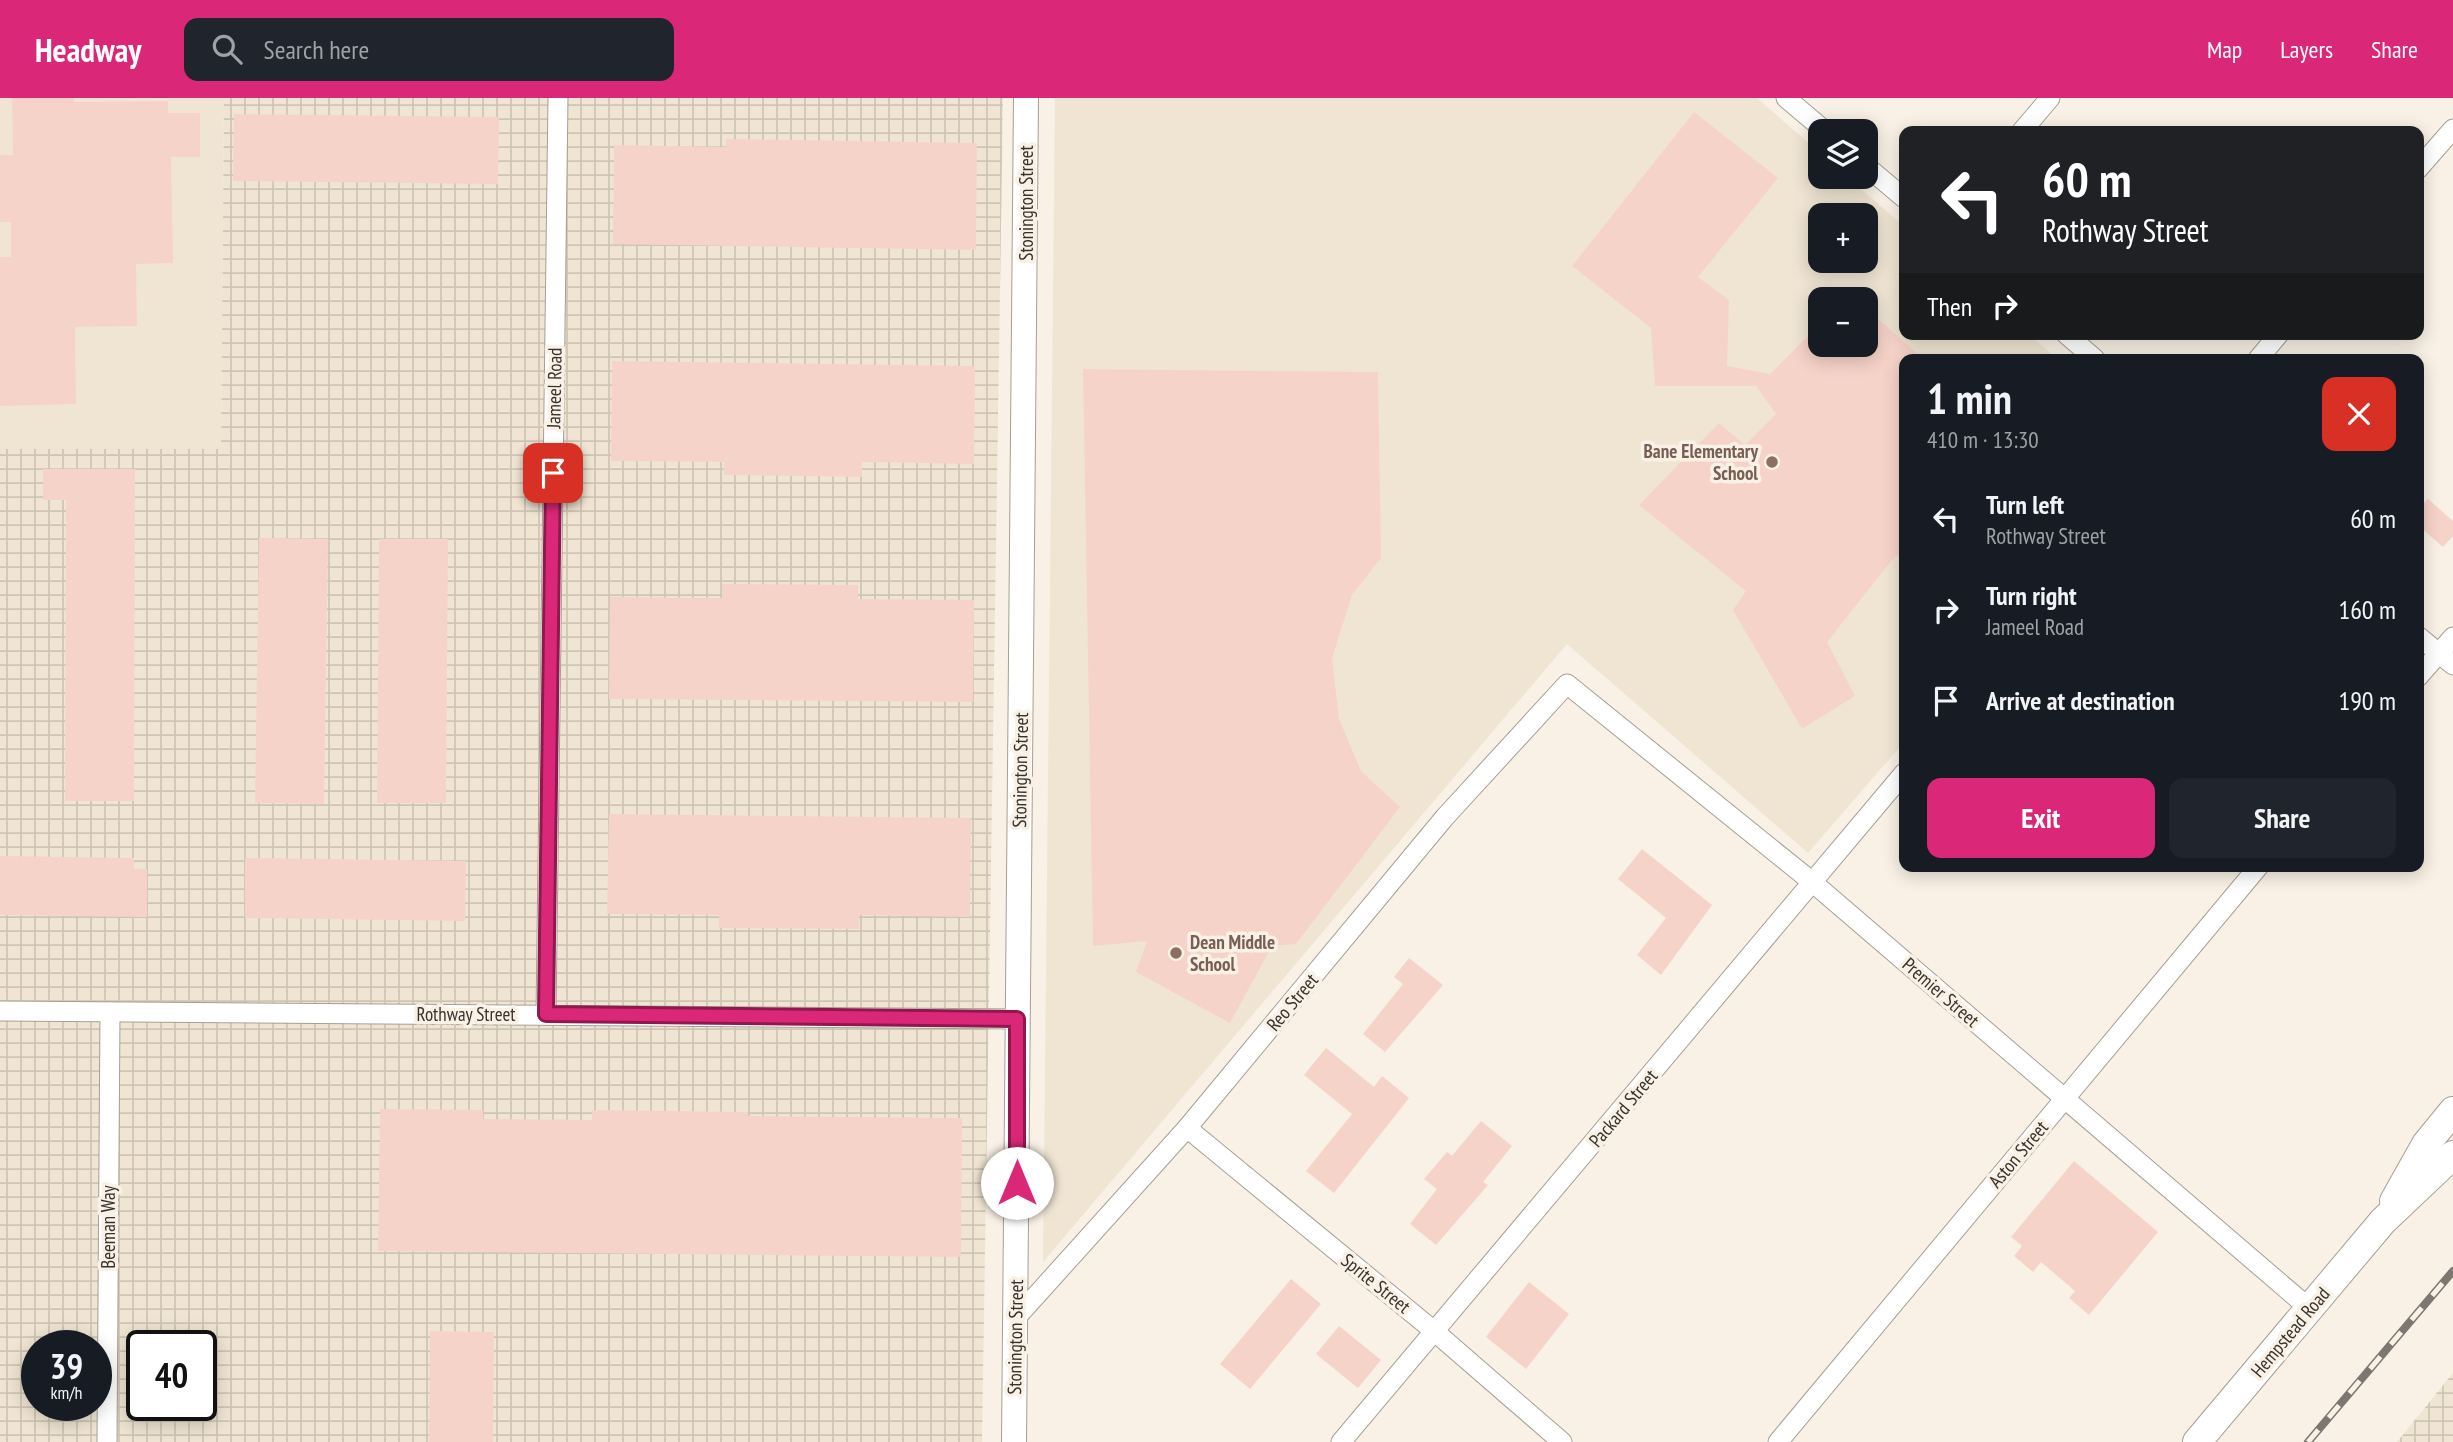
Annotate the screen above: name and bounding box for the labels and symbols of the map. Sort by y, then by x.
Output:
street label: Stonington Street [1014,145,1038,261]
street label: Jameel Road [541,347,567,430]
place label: Bane Elementary School [1644,439,1758,485]
pin [523,443,583,503]
marker: Bane Elementary School [1764,454,1780,470]
street label: Stonington Street [1007,711,1033,828]
place label: Dean Middle School [1190,930,1275,976]
marker: Dean Middle School [1168,945,1184,961]
street label: Premier Street [1898,952,1985,1032]
street label: Reo Street [1261,968,1323,1036]
street label: Rothway Street [417,1002,516,1026]
street label: Packard Street [1584,1064,1663,1152]
street label: Aston Street [1983,1115,2054,1193]
position arrow [980,1146,1054,1220]
street label: Beeman Way [96,1184,120,1269]
street label: Sprite Street [1337,1248,1416,1319]
street label: Stonington Street [1002,1278,1028,1395]
street label: Hempstead Road [2245,1282,2335,1382]
speed limit sign: 40 [126,1330,217,1421]

